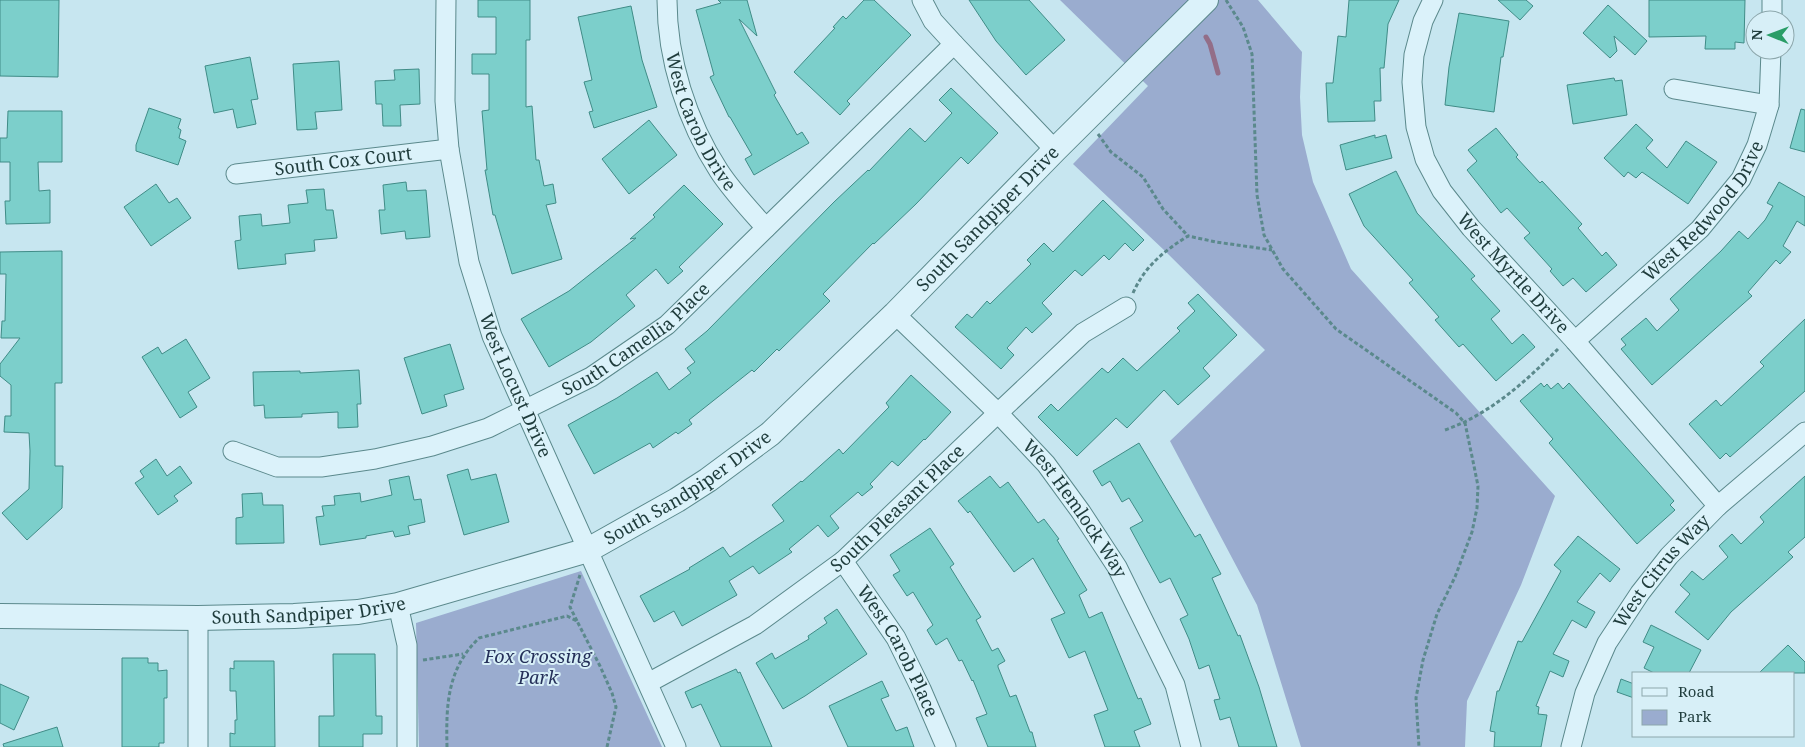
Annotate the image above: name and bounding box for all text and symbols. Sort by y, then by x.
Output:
north arrow [1745,10,1795,60]
text: N [1747,29,1766,40]
street label: West Carob Drive [661,50,742,195]
street label: West Redwood Drive [1637,137,1768,286]
street label: South Cox Court [273,140,413,180]
street label: South Sandpiper Drive [911,140,1064,296]
street label: West Myrtle Drive [1452,207,1575,338]
street label: South Camellia Place [557,277,715,401]
street label: West Locust Drive [475,310,558,461]
street label: South Sandpiper Drive [599,424,775,550]
street label: West Hemlock Way [1018,434,1134,582]
street label: South Pleasant Place [825,439,969,577]
street label: West Citrus Way [1607,508,1715,632]
street label: West Carob Place [852,580,945,720]
street label: South Sandpiper Drive [211,590,408,629]
park label: Fox Crossing Park [483,644,593,689]
legend [1632,672,1795,737]
text: Road [1678,681,1714,701]
text: Park [1678,706,1712,726]

